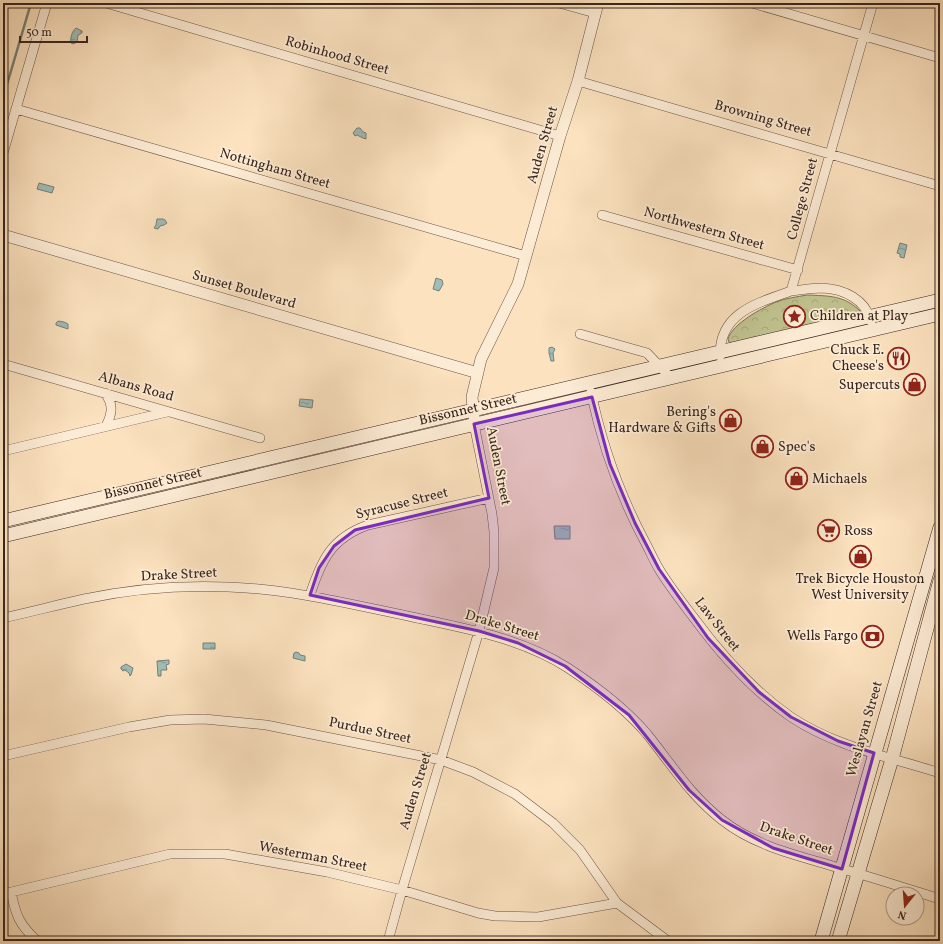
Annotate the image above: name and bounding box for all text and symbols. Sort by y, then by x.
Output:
scale bar [20,18,87,44]
text: 50 m [26,25,52,41]
street label: Robinhood Street [283,32,391,80]
street label: Browning Street [712,96,814,142]
street label: Auden Street [523,104,563,186]
street label: Nottingham Street [217,144,333,194]
street label: College Street [783,156,823,242]
street label: Northwestern Street [641,203,767,255]
street label: Sunset Boulevard [190,266,298,314]
place icon: Children at Play [781,303,807,329]
place label: Children at Play [810,307,909,326]
place label: Chuck E. Cheese's [831,341,884,376]
restaurant icon: Chuck E. Cheese's [886,345,912,371]
street label: Albans Road [96,367,176,407]
shop icon: Supercuts [902,372,928,398]
place label: Supercuts [839,376,900,395]
street label: Bissonnet Street [417,389,519,431]
place label: Bering's Hardware & Gifts [608,403,716,438]
shop icon: Bering's Hardware & Gifts [718,407,744,433]
street label: Auden Street [481,425,515,507]
shop icon: Spec's [750,434,776,460]
place label: Spec's [778,438,815,457]
street label: Bissonnet Street [102,463,204,505]
shop icon: Michaels [783,466,809,492]
place label: Michaels [812,470,867,489]
street label: Syracuse Street [354,483,450,525]
supermarket icon: Ross [816,518,842,544]
place label: Ross [844,522,873,541]
shop icon: Trek Bicycle Houston West University [847,544,873,570]
street label: Drake Street [140,564,218,586]
place label: Trek Bicycle Houston West University [795,570,925,605]
street label: Law Street [690,594,744,656]
street label: Drake Street [463,606,541,646]
bank icon: Wells Fargo [860,623,886,649]
place label: Wells Fargo [787,627,858,646]
street label: Weslayan Street [842,679,888,779]
street label: Purdue Street [327,713,413,749]
street label: Auden Street [395,750,437,832]
street label: Drake Street [757,818,835,860]
street label: Westerman Street [257,837,369,877]
north arrow [885,886,925,926]
text: N [896,906,909,922]

